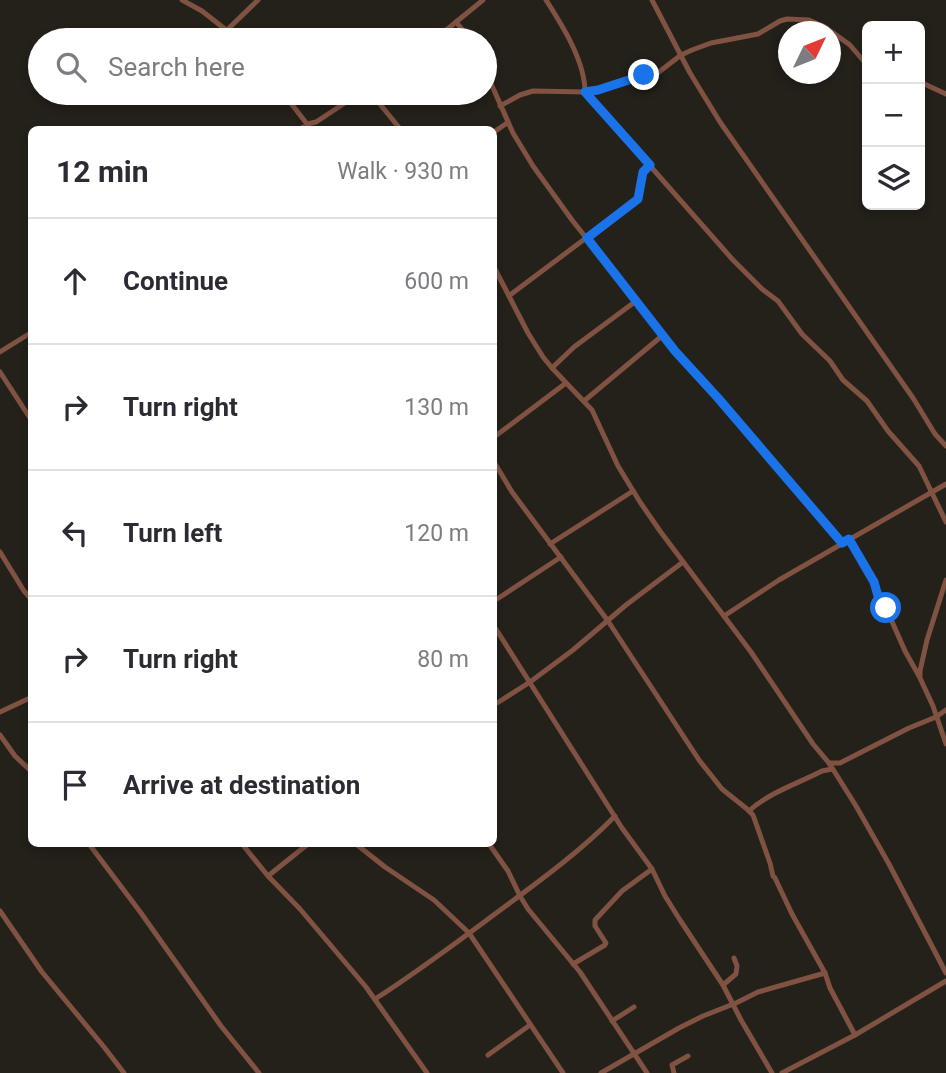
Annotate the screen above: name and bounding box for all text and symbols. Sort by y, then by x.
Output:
north arrow [778,21,841,84]
map controls [862,21,925,210]
button: + [862,21,925,84]
search box [28,28,497,105]
icon: search [52,48,90,86]
text: Search here [108,52,245,82]
route end [628,59,659,90]
button: − [862,84,925,147]
button: layers [862,147,925,210]
text: 12 min [56,154,149,189]
text: Walk · 930 m [337,158,469,185]
icon: ahead [56,262,94,300]
text: Continue [123,266,228,296]
text: 600 m [404,268,469,295]
icon: right [56,388,94,426]
text: Turn right [123,392,238,422]
text: 130 m [404,394,469,421]
icon: left [56,514,94,552]
text: Turn left [123,518,222,548]
text: 120 m [404,520,469,547]
route start [870,592,901,623]
icon: right [56,640,94,678]
text: Turn right [123,644,238,674]
text: 80 m [417,646,469,673]
icon: arrive [56,766,94,804]
text: Arrive at destination [123,770,360,800]

